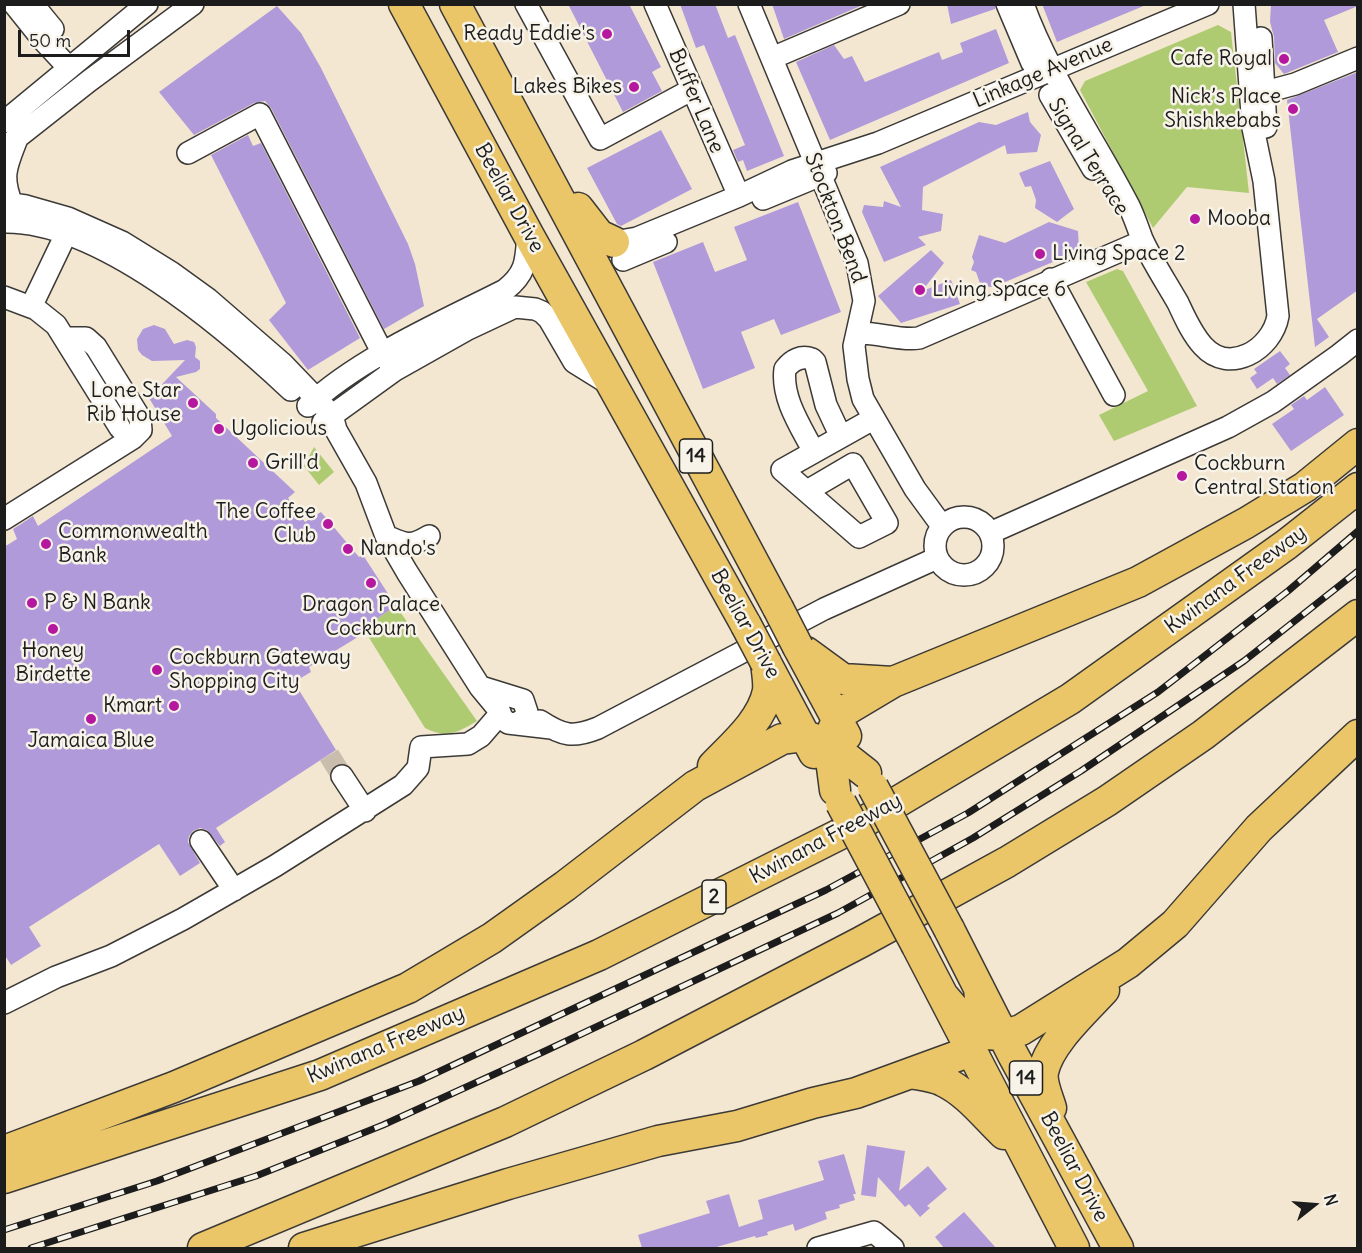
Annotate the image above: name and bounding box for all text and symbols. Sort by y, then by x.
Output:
scale bar [21,18,134,56]
place label: Ready Eddie's [463,21,595,47]
marker: Ready Eddie's [600,27,614,41]
text: 50 m [29,29,71,52]
street label: Linkage Avenue [969,32,1117,114]
street label: Buffer Lane [663,45,729,157]
place label: Cafe Royal [1170,46,1272,72]
marker: Cafe Royal [1277,52,1291,66]
place label: Lakes Bikes [512,74,622,100]
marker: Lakes Bikes [627,80,641,94]
place label: Nick’s Place Shishkebabs [1164,84,1281,134]
street label: Signal Terrace [1042,94,1134,220]
marker: Nick’s Place Shishkebabs [1286,102,1300,116]
street label: Beeliar Drive [469,139,549,257]
street label: Stockton Bend [799,149,871,287]
place label: Mooba [1207,206,1271,232]
marker: Mooba [1188,212,1202,226]
place label: Living Space 2 [1052,241,1186,267]
marker: Living Space 2 [1033,247,1047,261]
place label: Living Space 6 [932,277,1066,303]
marker: Living Space 6 [913,283,927,297]
place label: Lone Star Rib House [86,378,181,428]
marker: Lone Star Rib House [186,396,200,410]
place label: Ugolicious [231,416,327,442]
marker: Ugolicious [212,422,226,436]
road number: 14 [680,439,712,473]
place label: Grill'd [265,450,319,476]
place label: Cockburn Central Station [1194,451,1334,501]
marker: Grill'd [246,456,260,470]
marker: Cockburn Central Station [1175,469,1189,483]
place label: The Coffee Club [215,499,316,549]
marker: The Coffee Club [321,517,335,531]
place label: Commonwealth Bank [58,519,208,569]
street label: Kwinana Freeway [1160,520,1312,640]
place label: Nando's [360,536,436,562]
marker: Commonwealth Bank [39,537,53,551]
marker: Nando's [341,542,355,556]
street label: Beeliar Drive [705,565,785,683]
marker: Dragon Palace Cockburn [364,576,378,590]
place label: P & N Bank [44,590,151,616]
place label: Dragon Palace Cockburn [302,592,440,642]
marker: P & N Bank [25,596,39,610]
marker: Honey Birdette [46,622,60,636]
place label: Honey Birdette [15,638,91,688]
place label: Cockburn Gateway Shopping City [169,645,351,695]
marker: Cockburn Gateway Shopping City [150,663,164,677]
place label: Kmart [103,693,162,719]
marker: Kmart [167,699,181,713]
marker: Jamaica Blue [84,712,98,726]
place label: Jamaica Blue [27,728,155,754]
street label: Kwinana Freeway [746,788,906,890]
road number: 2 [702,880,726,914]
street label: Kwinana Freeway [303,1000,469,1090]
road number: 14 [1010,1061,1042,1095]
street label: Beeliar Drive [1034,1108,1114,1226]
north arrow [1284,1175,1344,1235]
text: N [1320,1192,1342,1208]

